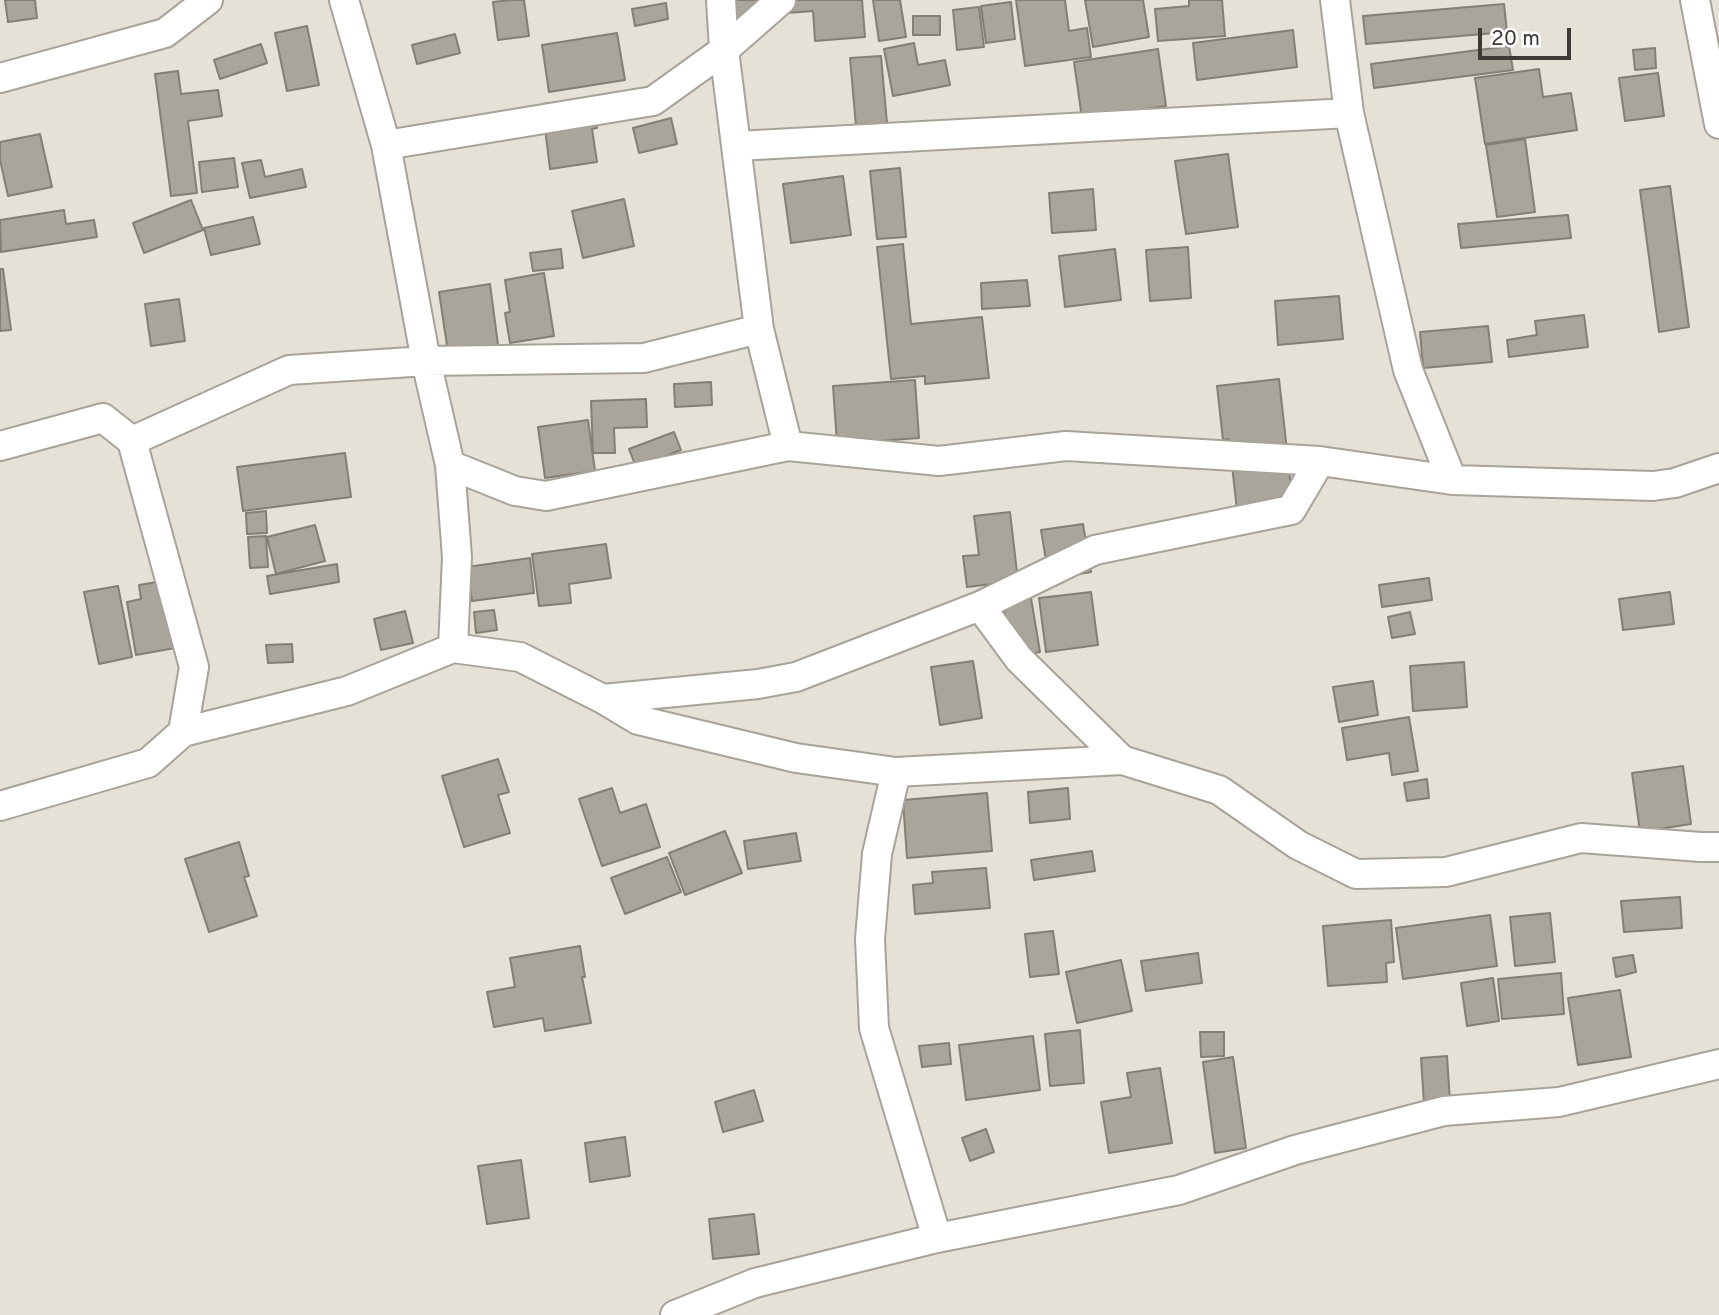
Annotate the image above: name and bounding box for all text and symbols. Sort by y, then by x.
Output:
scale bar [1481,14,1574,58]
text: 20 m [1491,26,1540,53]

